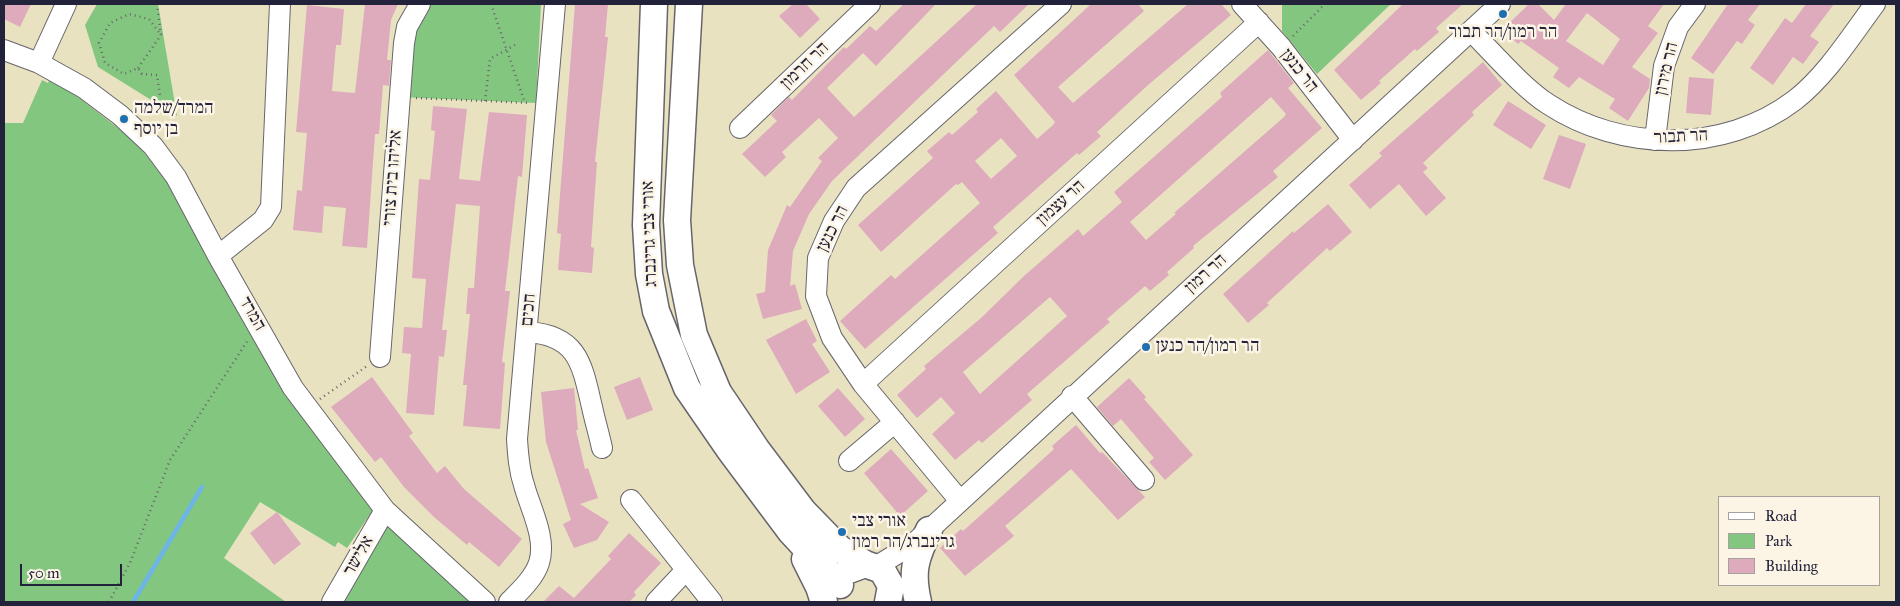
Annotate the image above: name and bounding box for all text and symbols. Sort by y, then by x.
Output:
marker: הר רמון/הר תבור [1497,8,1509,20]
place label: הר רמון/הר תבור [1449,22,1557,44]
street label: הר חרמון [776,38,834,94]
street label: הר מירון [1650,40,1684,98]
street label: הר כנען [1275,45,1323,97]
place label: המרד/שלמה בן יוסף [134,98,214,140]
marker: המרד/שלמה בן יוסף [118,113,130,125]
street label: הר תבור [1653,125,1709,149]
street label: אליהו בית צורי [379,129,407,227]
street label: הר עצמון [1032,176,1090,230]
street label: אורי צבי גרינברג [637,180,663,288]
street label: הר כנען [812,202,854,256]
street label: הר רמון [1180,249,1232,299]
street label: המרד [234,293,270,335]
street label: חכים [517,293,541,327]
place label: הר רמון/הר כנען [1156,336,1259,358]
marker: הר רמון/הר כנען [1140,341,1152,353]
legend [1718,496,1880,586]
text: Road [1765,507,1797,525]
place label: אורי צבי גרינברג/הר רמון [852,511,955,554]
marker: אורי צבי גרינברג/הר רמון [836,526,848,538]
street label: אלישר [339,532,379,580]
text: Park [1765,532,1792,550]
scale bar [22,554,125,586]
text: Building [1765,557,1818,575]
text: 50 m [28,564,60,582]

